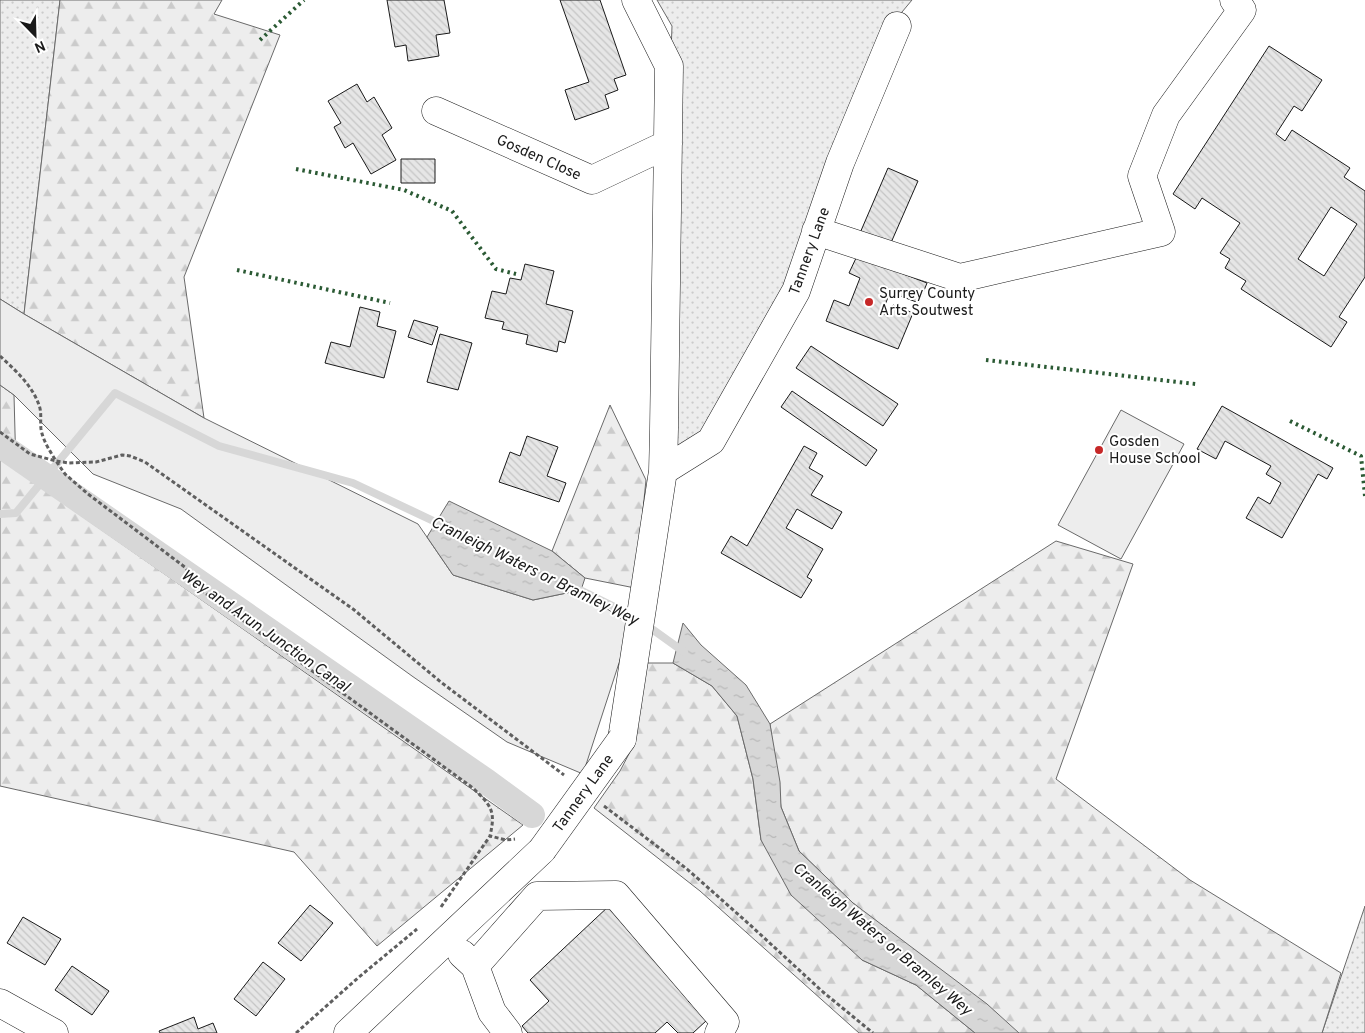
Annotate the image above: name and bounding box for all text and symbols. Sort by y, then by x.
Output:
north arrow [10,10,60,60]
text: N [32,36,47,55]
street label: Gosden Close [493,131,584,186]
street label: Tannery Lane [786,205,835,298]
place label: Surrey County Arts Soutwest [879,285,975,321]
marker: Surrey County Arts Soutwest [863,296,875,308]
place label: Gosden House School [1109,433,1201,469]
marker: Gosden House School [1093,444,1105,456]
water label: Cranleigh Waters or Bramley Wey [427,513,643,632]
water label: Wey and Arun Junction Canal [177,566,354,698]
street label: Tannery Lane [549,751,619,837]
water label: Cranleigh Waters or Bramley Wey [788,858,977,1022]

